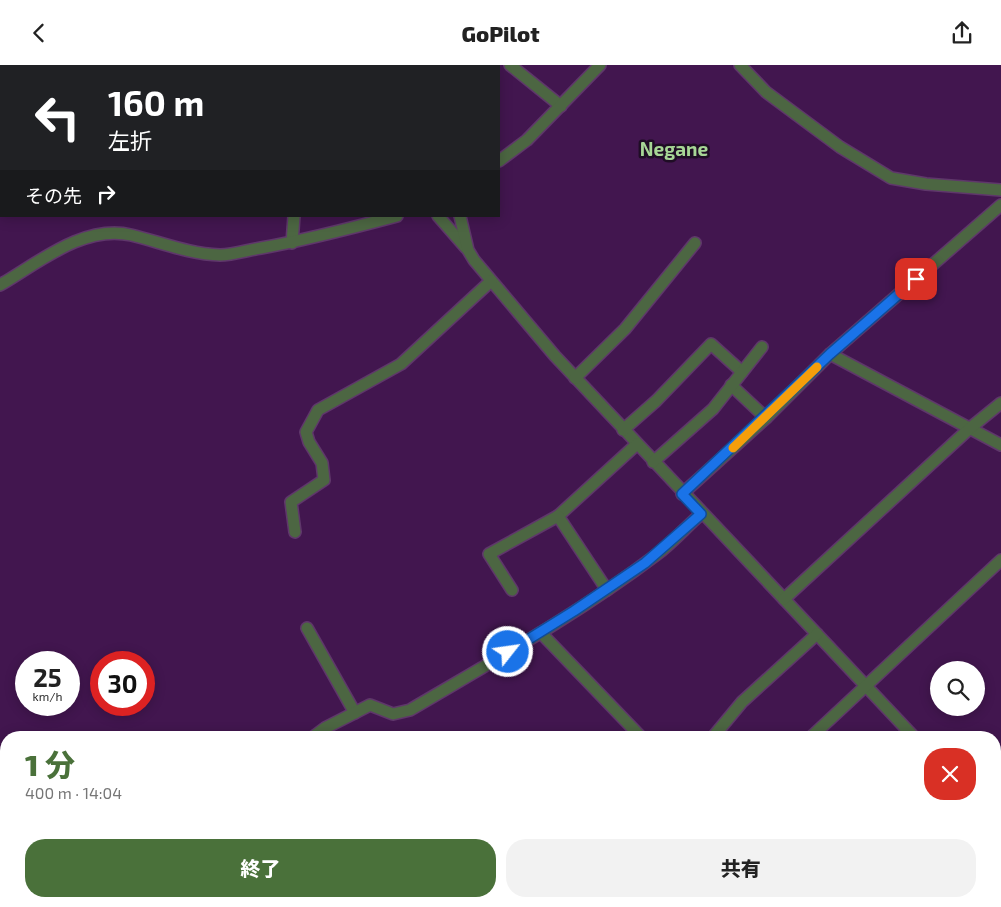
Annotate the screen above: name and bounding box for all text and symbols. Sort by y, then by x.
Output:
icon: back [25,19,53,47]
icon: share [948,19,976,47]
text: GoPilot [461,20,540,46]
text: 160 m [108,81,204,123]
icon: left [25,85,90,150]
text: 左折 [108,127,152,153]
district label: Negane [640,137,708,160]
icon: right [92,180,120,208]
text: その先 [25,184,82,207]
pin [895,258,937,300]
icon: arrive [902,265,930,293]
position arrow [481,625,533,677]
speed limit sign: 30 [90,651,155,716]
map controls [930,661,985,716]
button: search [930,661,985,716]
text: 25 [33,662,62,692]
text: km/h [33,689,62,703]
text: 1 分 [25,746,75,782]
button: close [924,748,976,800]
text: 400 m · 14:04 [25,783,122,802]
button: 終了 [25,839,496,897]
button: 共有 [506,839,976,897]

